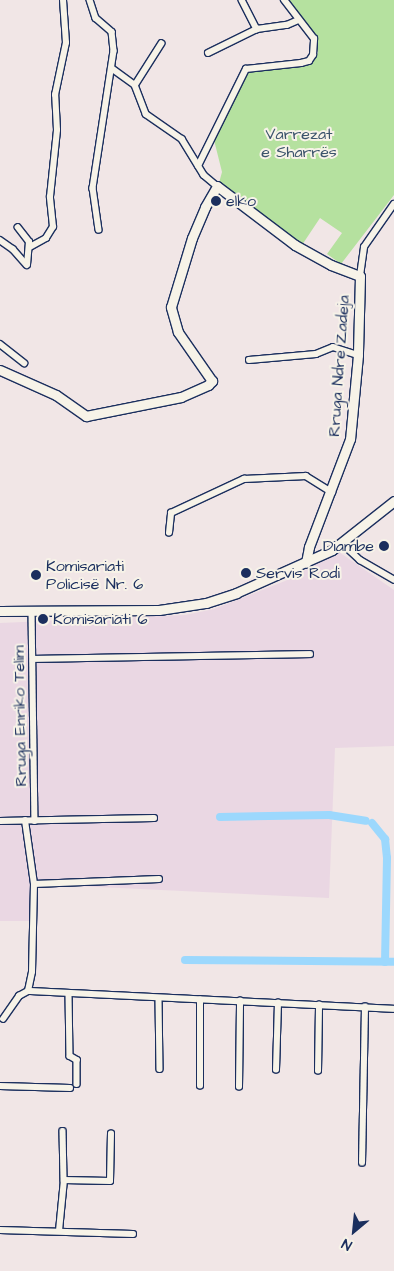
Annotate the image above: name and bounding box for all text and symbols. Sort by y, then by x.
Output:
park label: Varrezat e Sharrës [261,124,337,162]
place label: elko [226,191,256,211]
marker: elko [210,195,222,207]
street label: Rruga Ndre Zadeja [324,295,354,437]
place label: Diambe [323,536,374,556]
marker: Diambe [378,540,390,552]
place label: Komisariati Policisë Nr. 6 [46,556,143,594]
place label: Servis Rodi [256,563,340,583]
marker: Servis Rodi [240,567,252,579]
marker: Komisariati Policisë Nr. 6 [30,569,42,581]
place label: Komisariati 6 [53,609,147,629]
marker: Komisariati 6 [37,613,49,625]
street label: Rruga Enriko Telim [9,645,31,787]
north arrow [329,1206,379,1256]
text: N [338,1233,356,1255]

